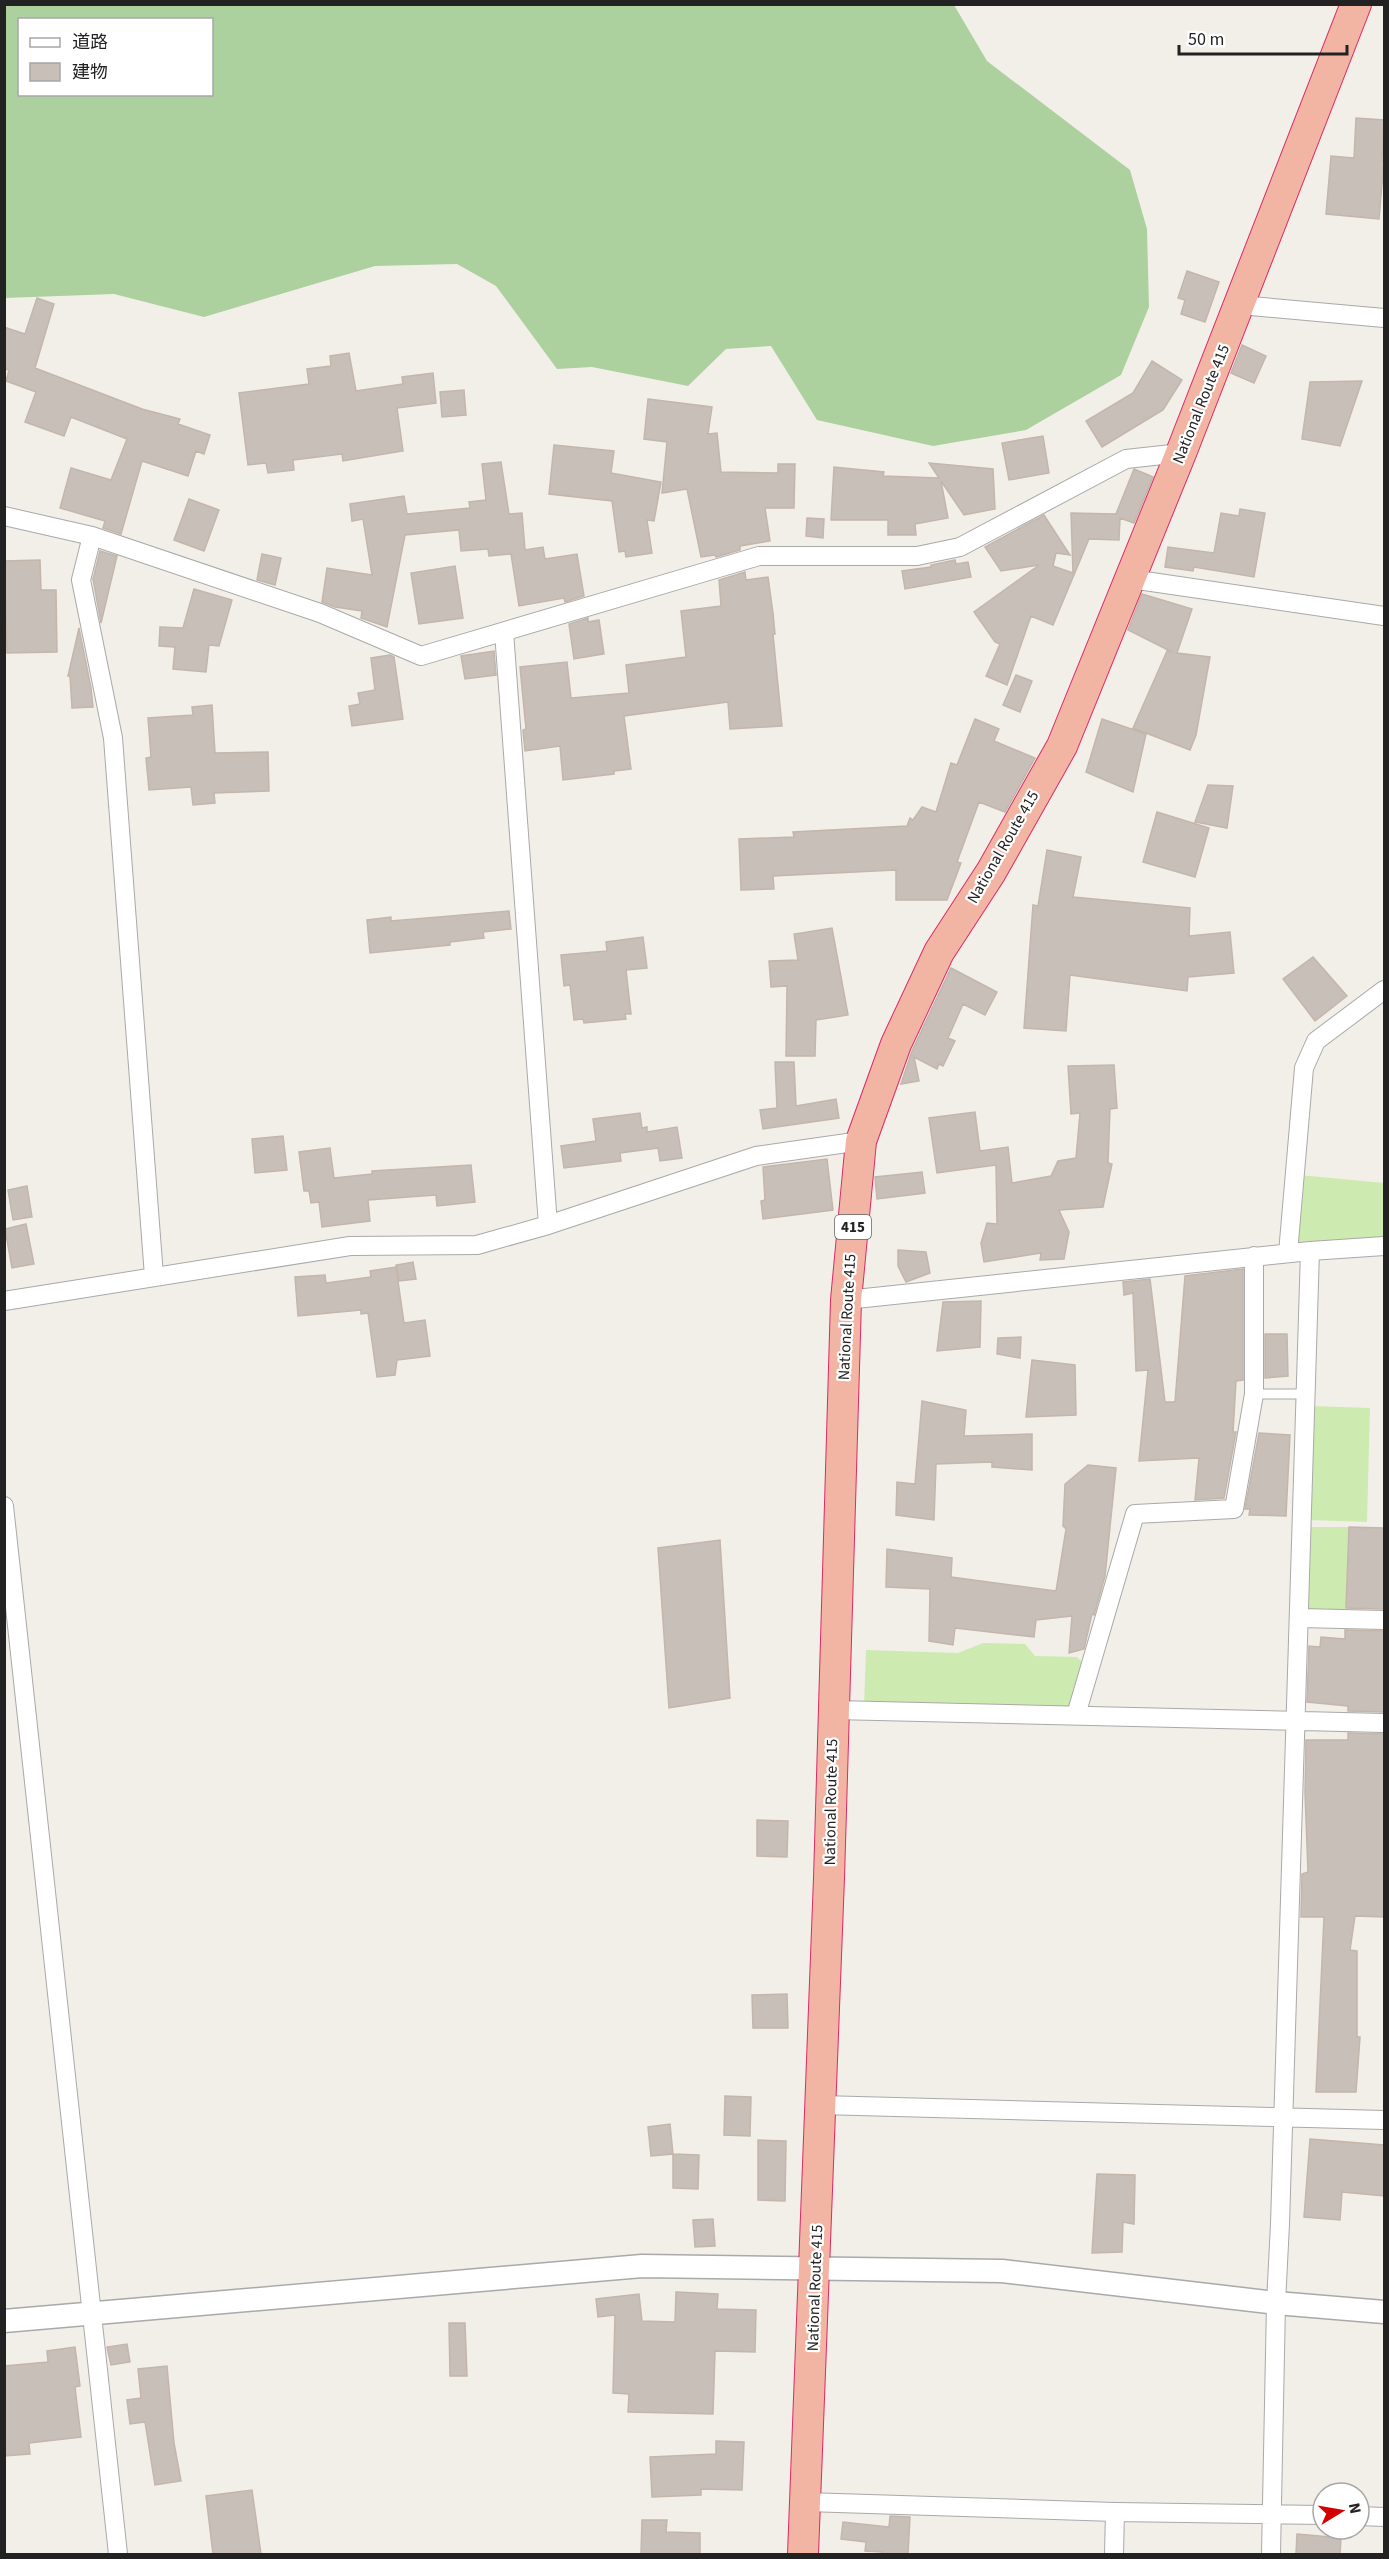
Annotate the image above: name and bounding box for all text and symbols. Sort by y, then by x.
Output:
legend [18,18,213,96]
scale bar [1179,18,1347,56]
text: 50 m [1188,27,1224,52]
text: 道路 [72,30,108,55]
text: 建物 [72,60,108,85]
street label: National Route 415 [1167,341,1235,467]
street label: National Route 415 [962,787,1044,907]
road number: 415 [835,1215,871,1239]
street label: National Route 415 [833,1253,861,1381]
street label: National Route 415 [819,1738,843,1866]
street label: National Route 415 [802,2224,828,2352]
north arrow [1311,2481,1371,2541]
text: N [1343,2501,1367,2516]

